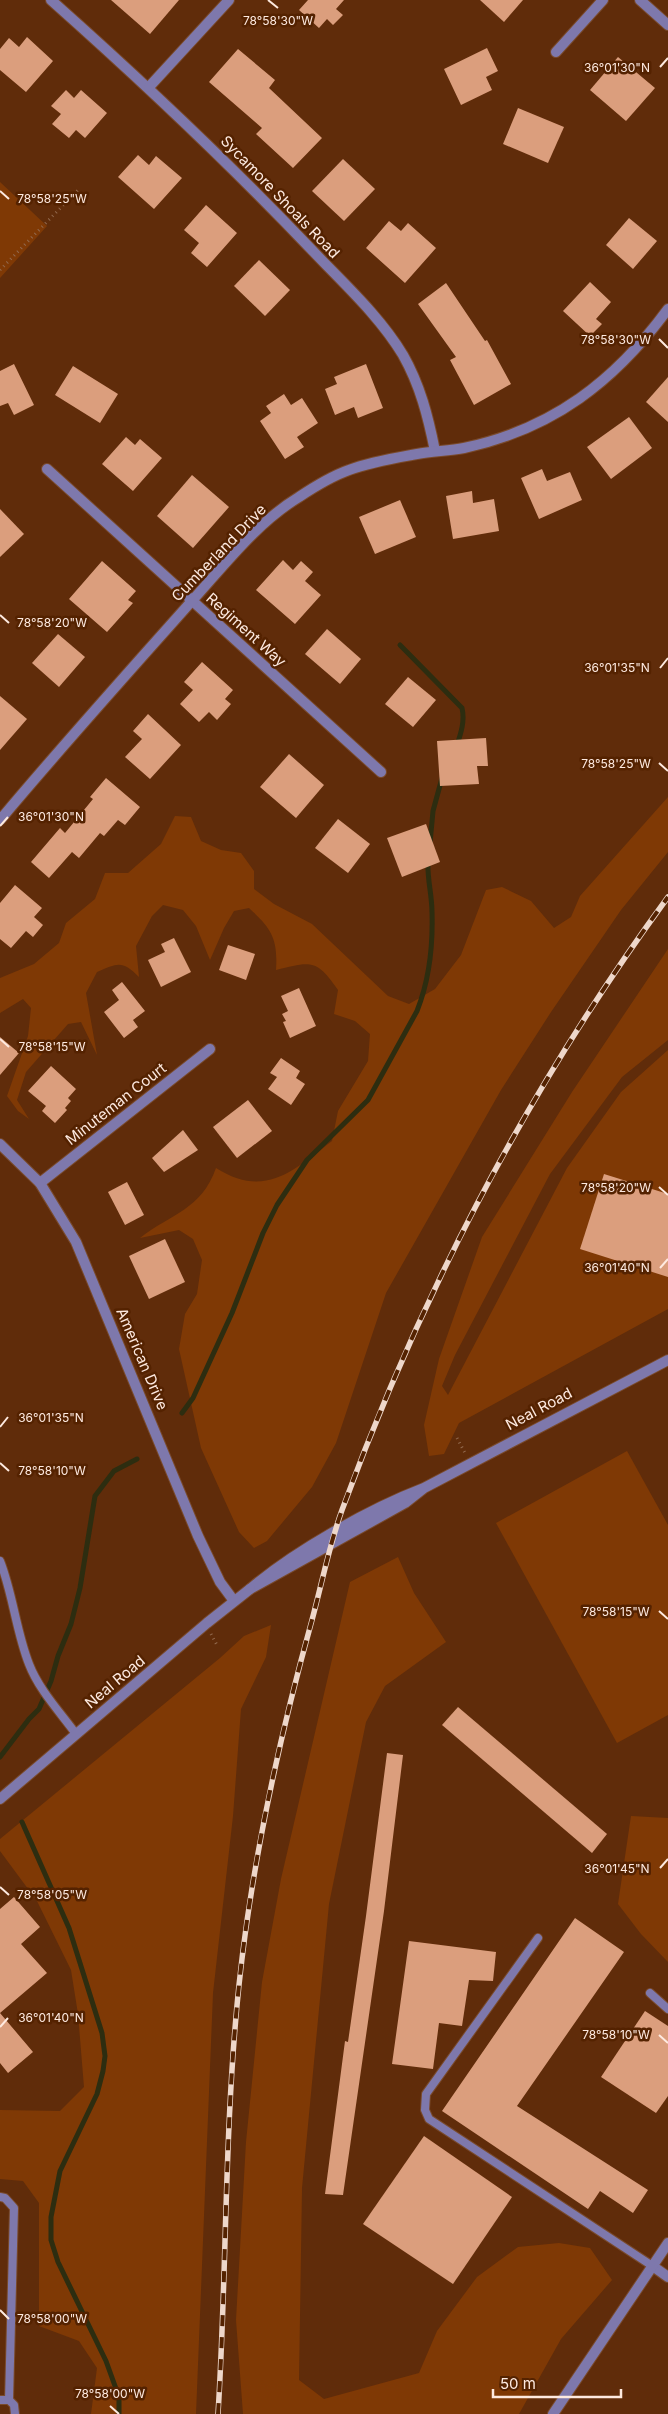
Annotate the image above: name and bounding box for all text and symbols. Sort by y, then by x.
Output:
text: 78°58'30"W [243,13,313,28]
text: 36°01'30"N [584,60,650,75]
street label: Sycamore Shoals Road [217,131,344,262]
text: 78°58'25"W [17,191,87,206]
text: 78°58'30"W [581,332,651,347]
street label: Cumberland Drive [167,500,270,605]
street label: Regiment Way [202,589,291,671]
text: 78°58'20"W [17,615,87,630]
text: 36°01'35"N [584,660,650,675]
text: 78°58'25"W [581,756,651,771]
text: 36°01'30"N [18,809,84,824]
text: 78°58'15"W [18,1039,86,1054]
street label: Minuteman Court [62,1058,170,1149]
text: 78°58'20"W [581,1180,651,1195]
text: 36°01'40"N [584,1260,650,1275]
street label: American Drive [112,1305,173,1413]
street label: Neal Road [502,1383,575,1434]
text: 36°01'35"N [18,1410,84,1425]
text: 78°58'10"W [18,1463,86,1478]
text: 78°58'15"W [582,1604,650,1619]
street label: Neal Road [81,1651,149,1712]
text: 36°01'45"N [584,1861,650,1876]
text: 78°58'05"W [17,1887,87,1902]
text: 36°01'40"N [18,2010,84,2025]
text: 78°58'10"W [582,2027,650,2042]
text: 78°58'00"W [17,2311,87,2326]
scale bar [493,2366,620,2398]
text: 50 m [500,2374,536,2393]
text: 78°58'00"W [75,2386,145,2401]

